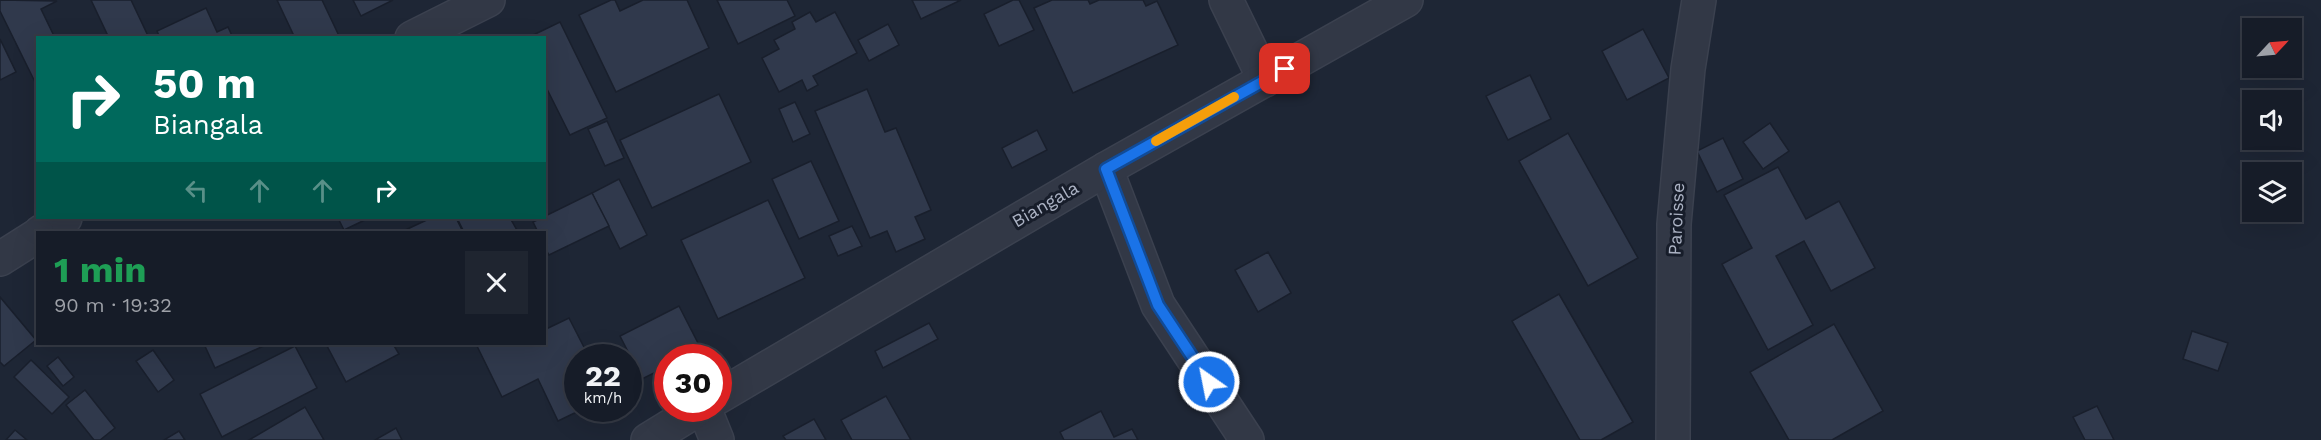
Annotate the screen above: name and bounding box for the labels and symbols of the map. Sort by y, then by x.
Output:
north arrow [2242,18,2302,78]
pin [1259,43,1310,94]
street label: Biangala [1008,177,1082,231]
street label: Paroisse [1664,182,1688,256]
speed limit sign: 30 [654,344,732,422]
position arrow [1177,350,1241,414]

